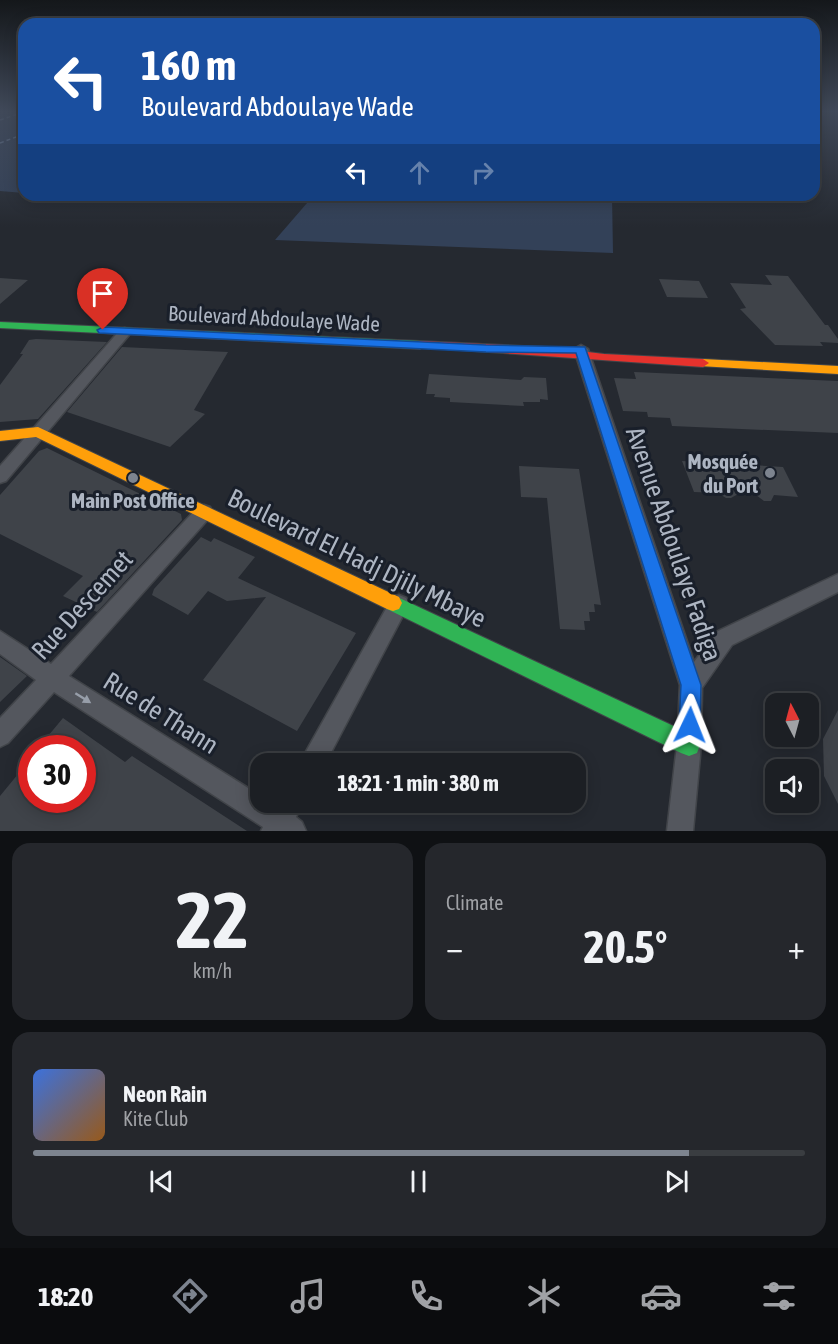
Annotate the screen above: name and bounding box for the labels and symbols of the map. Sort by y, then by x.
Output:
pin [77,268,128,330]
street label: Boulevard Abdoulaye Wade [167,300,381,336]
street label: Avenue Abdoulaye Fadiga [620,423,728,665]
place label: Mosquée du Port [688,449,758,497]
marker: Mosquée du Port [763,466,777,480]
marker: Main Post Office [126,471,140,485]
street label: Boulevard El Hadj Djily Mbaye [223,482,491,634]
place label: Main Post Office [71,488,195,512]
street label: Rue Descemet [25,544,139,666]
street label: Rue de Thann [98,666,224,760]
one-way arrow [75,692,91,703]
position arrow [658,693,722,757]
north arrow [765,693,819,747]
speed limit sign: 30 [18,735,96,813]

